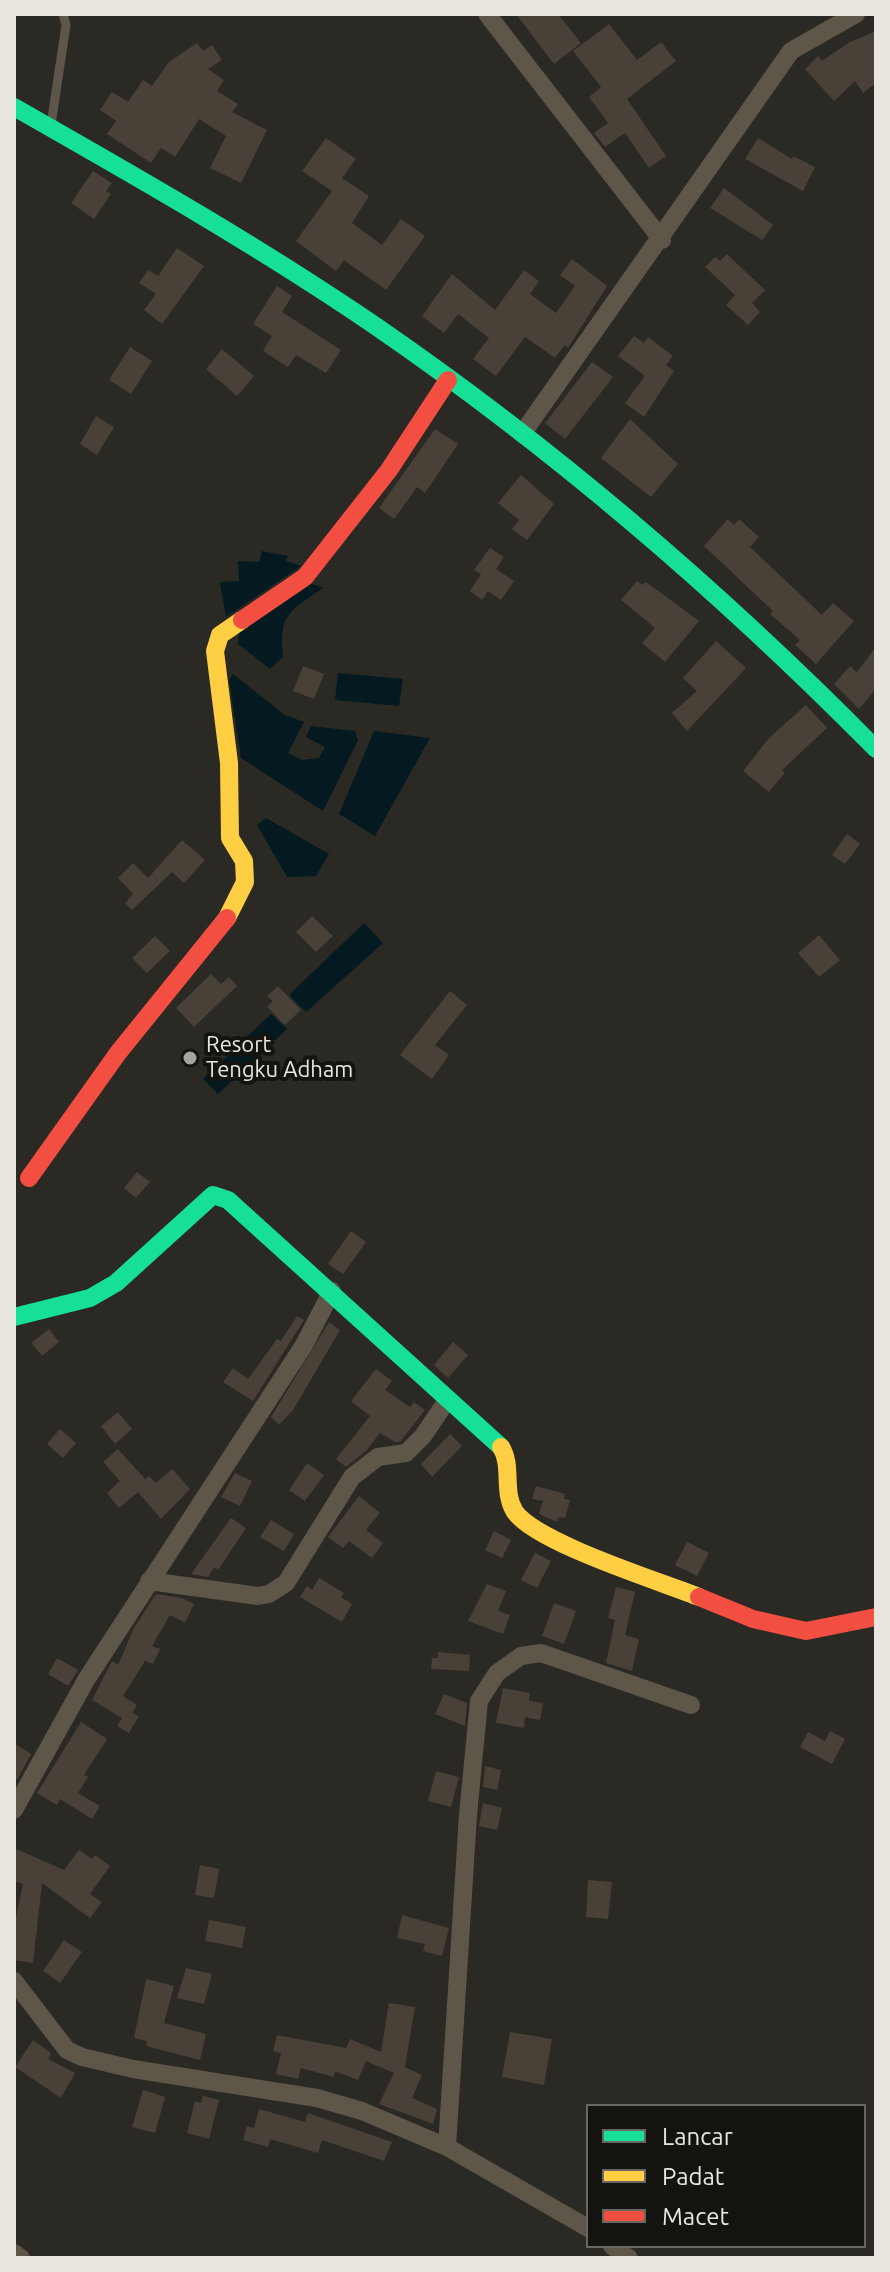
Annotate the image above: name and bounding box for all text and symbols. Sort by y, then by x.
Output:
place label: Resort Tengku Adham [206,1032,353,1084]
marker: Resort Tengku Adham [181,1049,199,1067]
legend [586,2104,866,2248]
text: Lancar [662,2123,733,2150]
text: Padat [662,2163,724,2190]
text: Macet [662,2203,729,2230]

